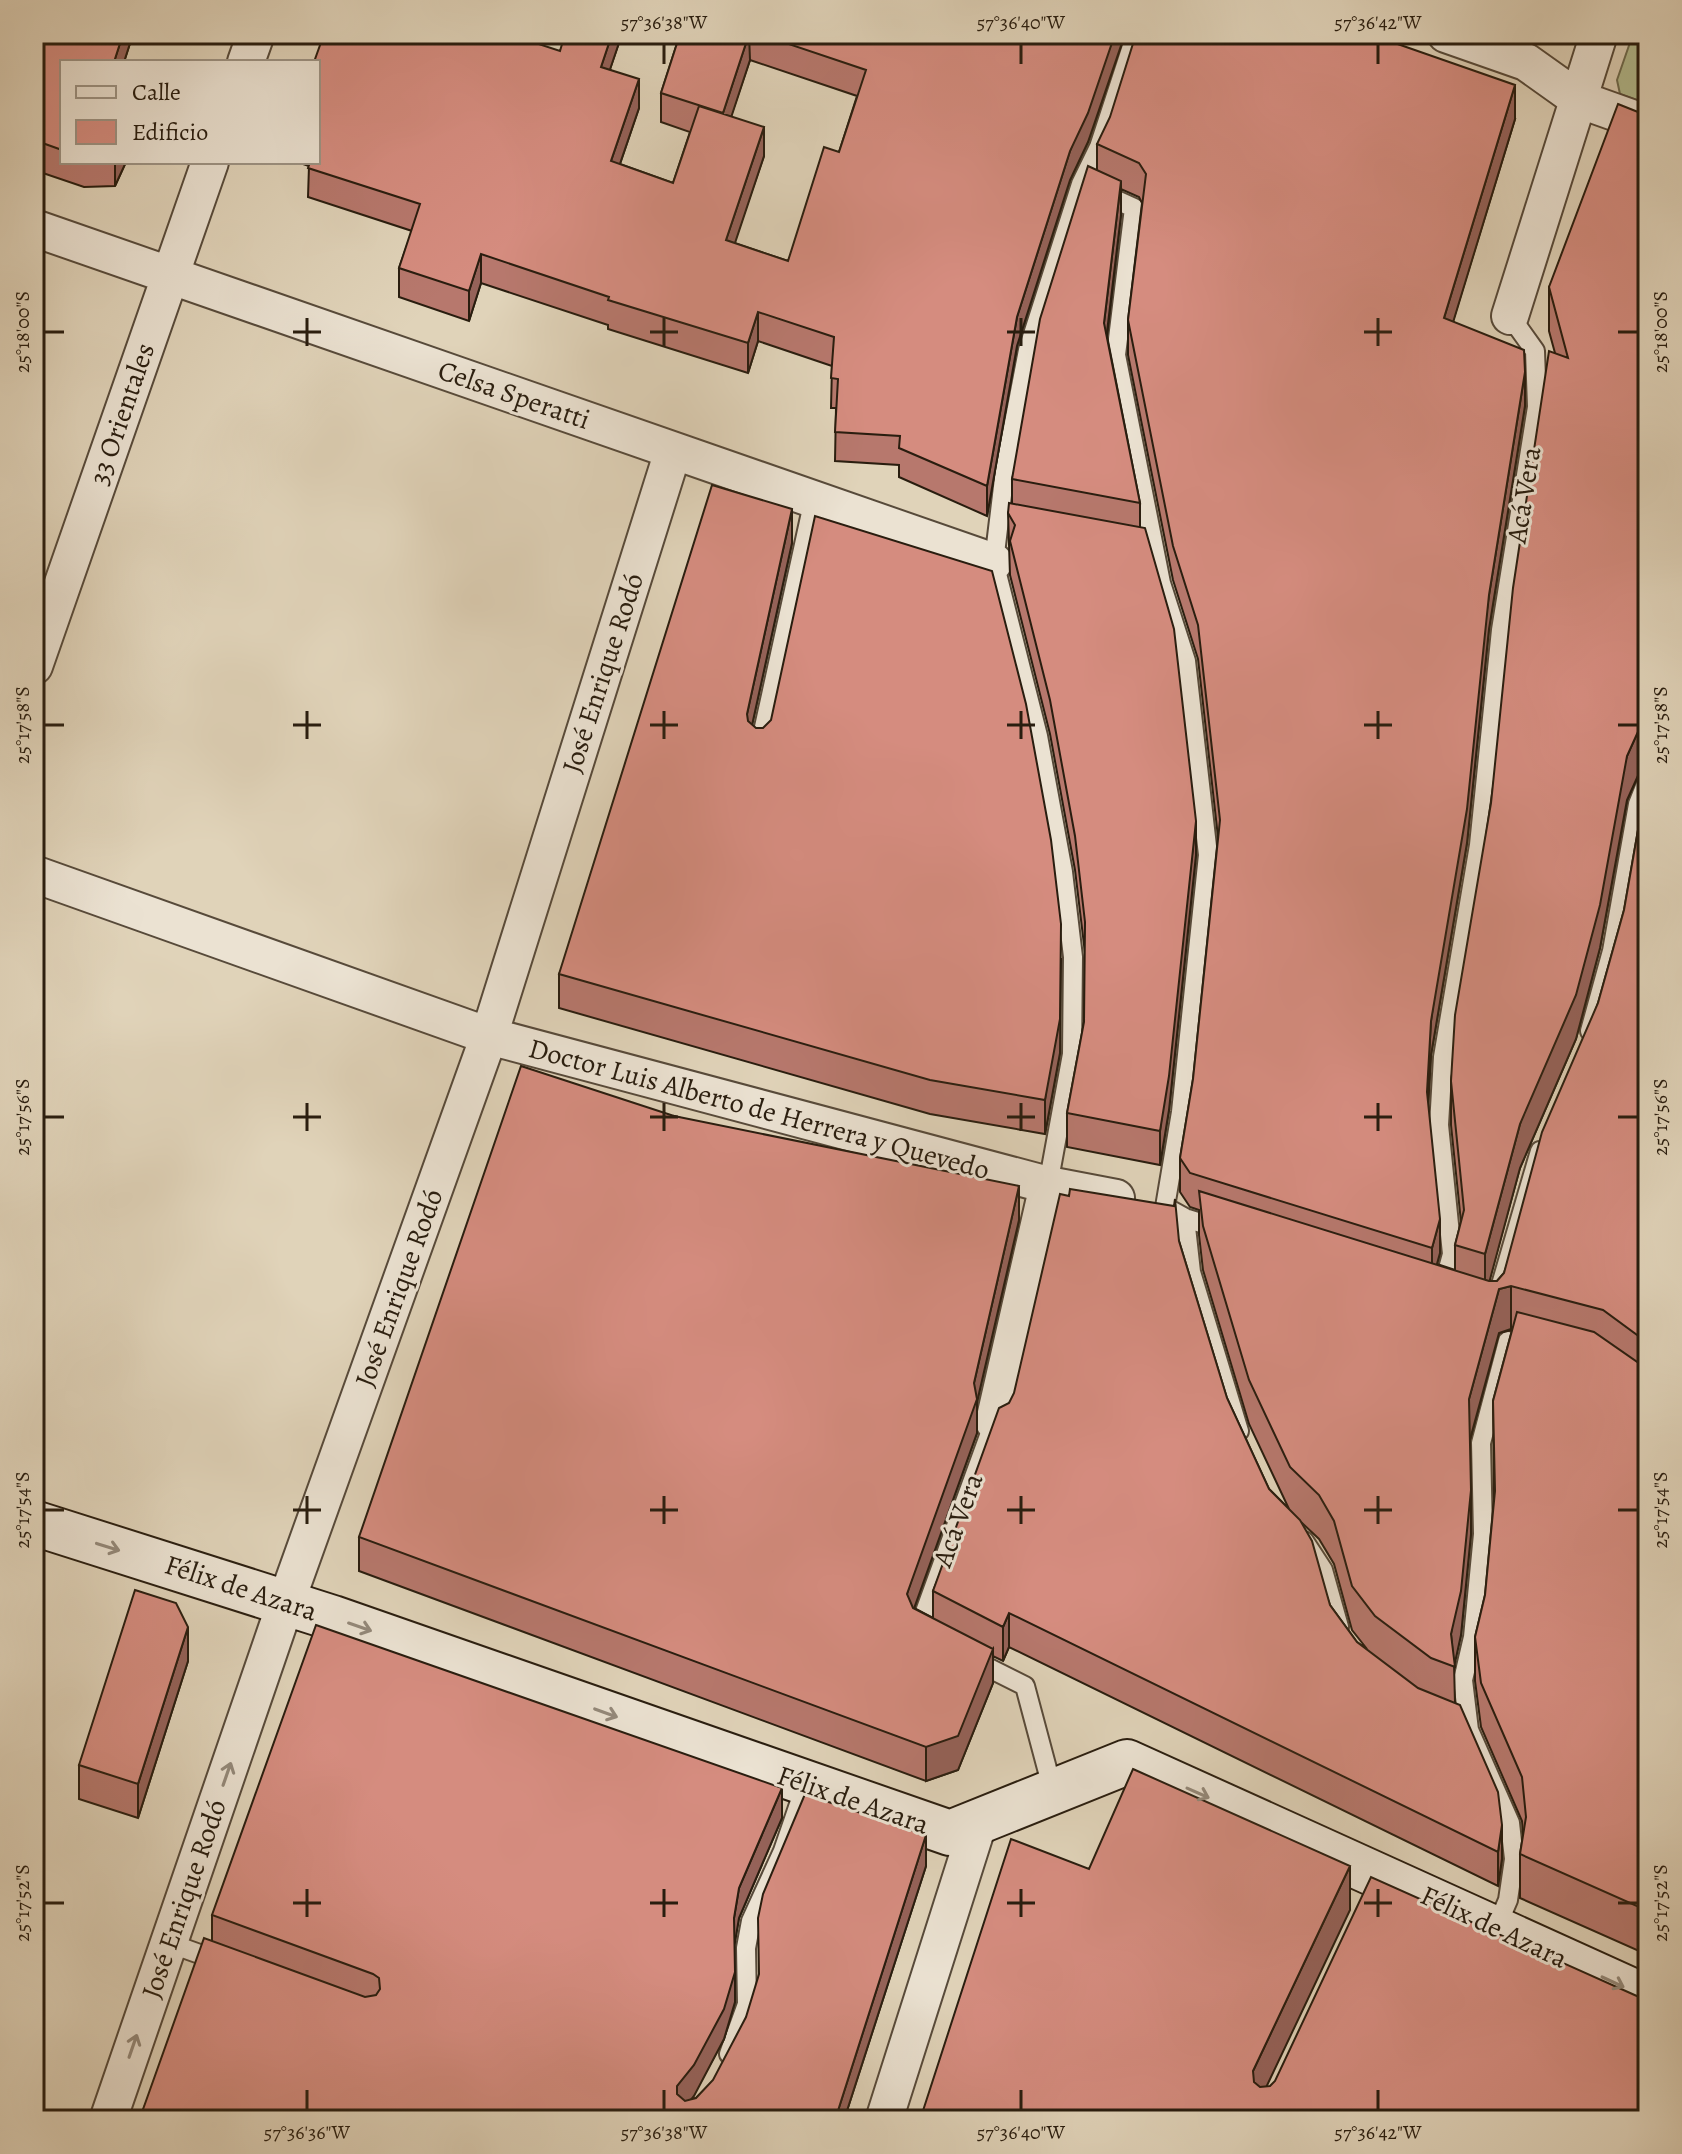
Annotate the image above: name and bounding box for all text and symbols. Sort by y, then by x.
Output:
text: 57°36'38"W [621,9,708,36]
text: 57°36'40"W [977,9,1066,36]
text: 57°36'42"W [1334,9,1422,36]
legend [60,60,320,164]
text: Calle [132,76,181,108]
text: Edificio [132,116,208,148]
text: 25°18'00"S [9,291,36,373]
text: 25°18'00"S [1647,291,1674,373]
street label: 33 Orientales [80,338,164,490]
street label: Celsa Speratti [433,351,595,439]
street label: Acá Vera [1497,444,1550,547]
street label: José Enrique Rodó [553,568,653,778]
text: 25°17'58"S [9,686,36,764]
text: 25°17'58"S [1647,686,1674,764]
street label: Doctor Luis Alberto de Herrera y Quevedo [524,1029,994,1189]
text: 25°17'56"S [9,1078,36,1156]
text: 25°17'56"S [1647,1078,1674,1156]
street label: José Enrique Rodó [346,1184,452,1392]
street label: Acá Vera [923,1468,992,1573]
text: 25°17'54"S [9,1471,36,1549]
text: 25°17'54"S [1647,1471,1674,1549]
one-way arrow [96,1540,121,1555]
street label: Félix de Azara [160,1546,322,1630]
one-way arrow [347,1621,372,1635]
one-way arrow [593,1706,618,1721]
street label: Félix de Azara [772,1756,934,1844]
one-way arrow [220,1762,235,1787]
one-way arrow [1185,1787,1210,1802]
street label: José Enrique Rodó [132,1795,236,2003]
text: 25°17'52"S [9,1864,36,1942]
text: 25°17'52"S [1647,1864,1674,1942]
street label: Félix de Azara [1414,1876,1574,1978]
one-way arrow [1601,1975,1625,1990]
one-way arrow [127,2034,142,2059]
text: 57°36'36"W [264,2119,350,2146]
text: 57°36'38"W [621,2119,708,2146]
text: 57°36'40"W [977,2119,1066,2146]
text: 57°36'42"W [1334,2119,1422,2146]

